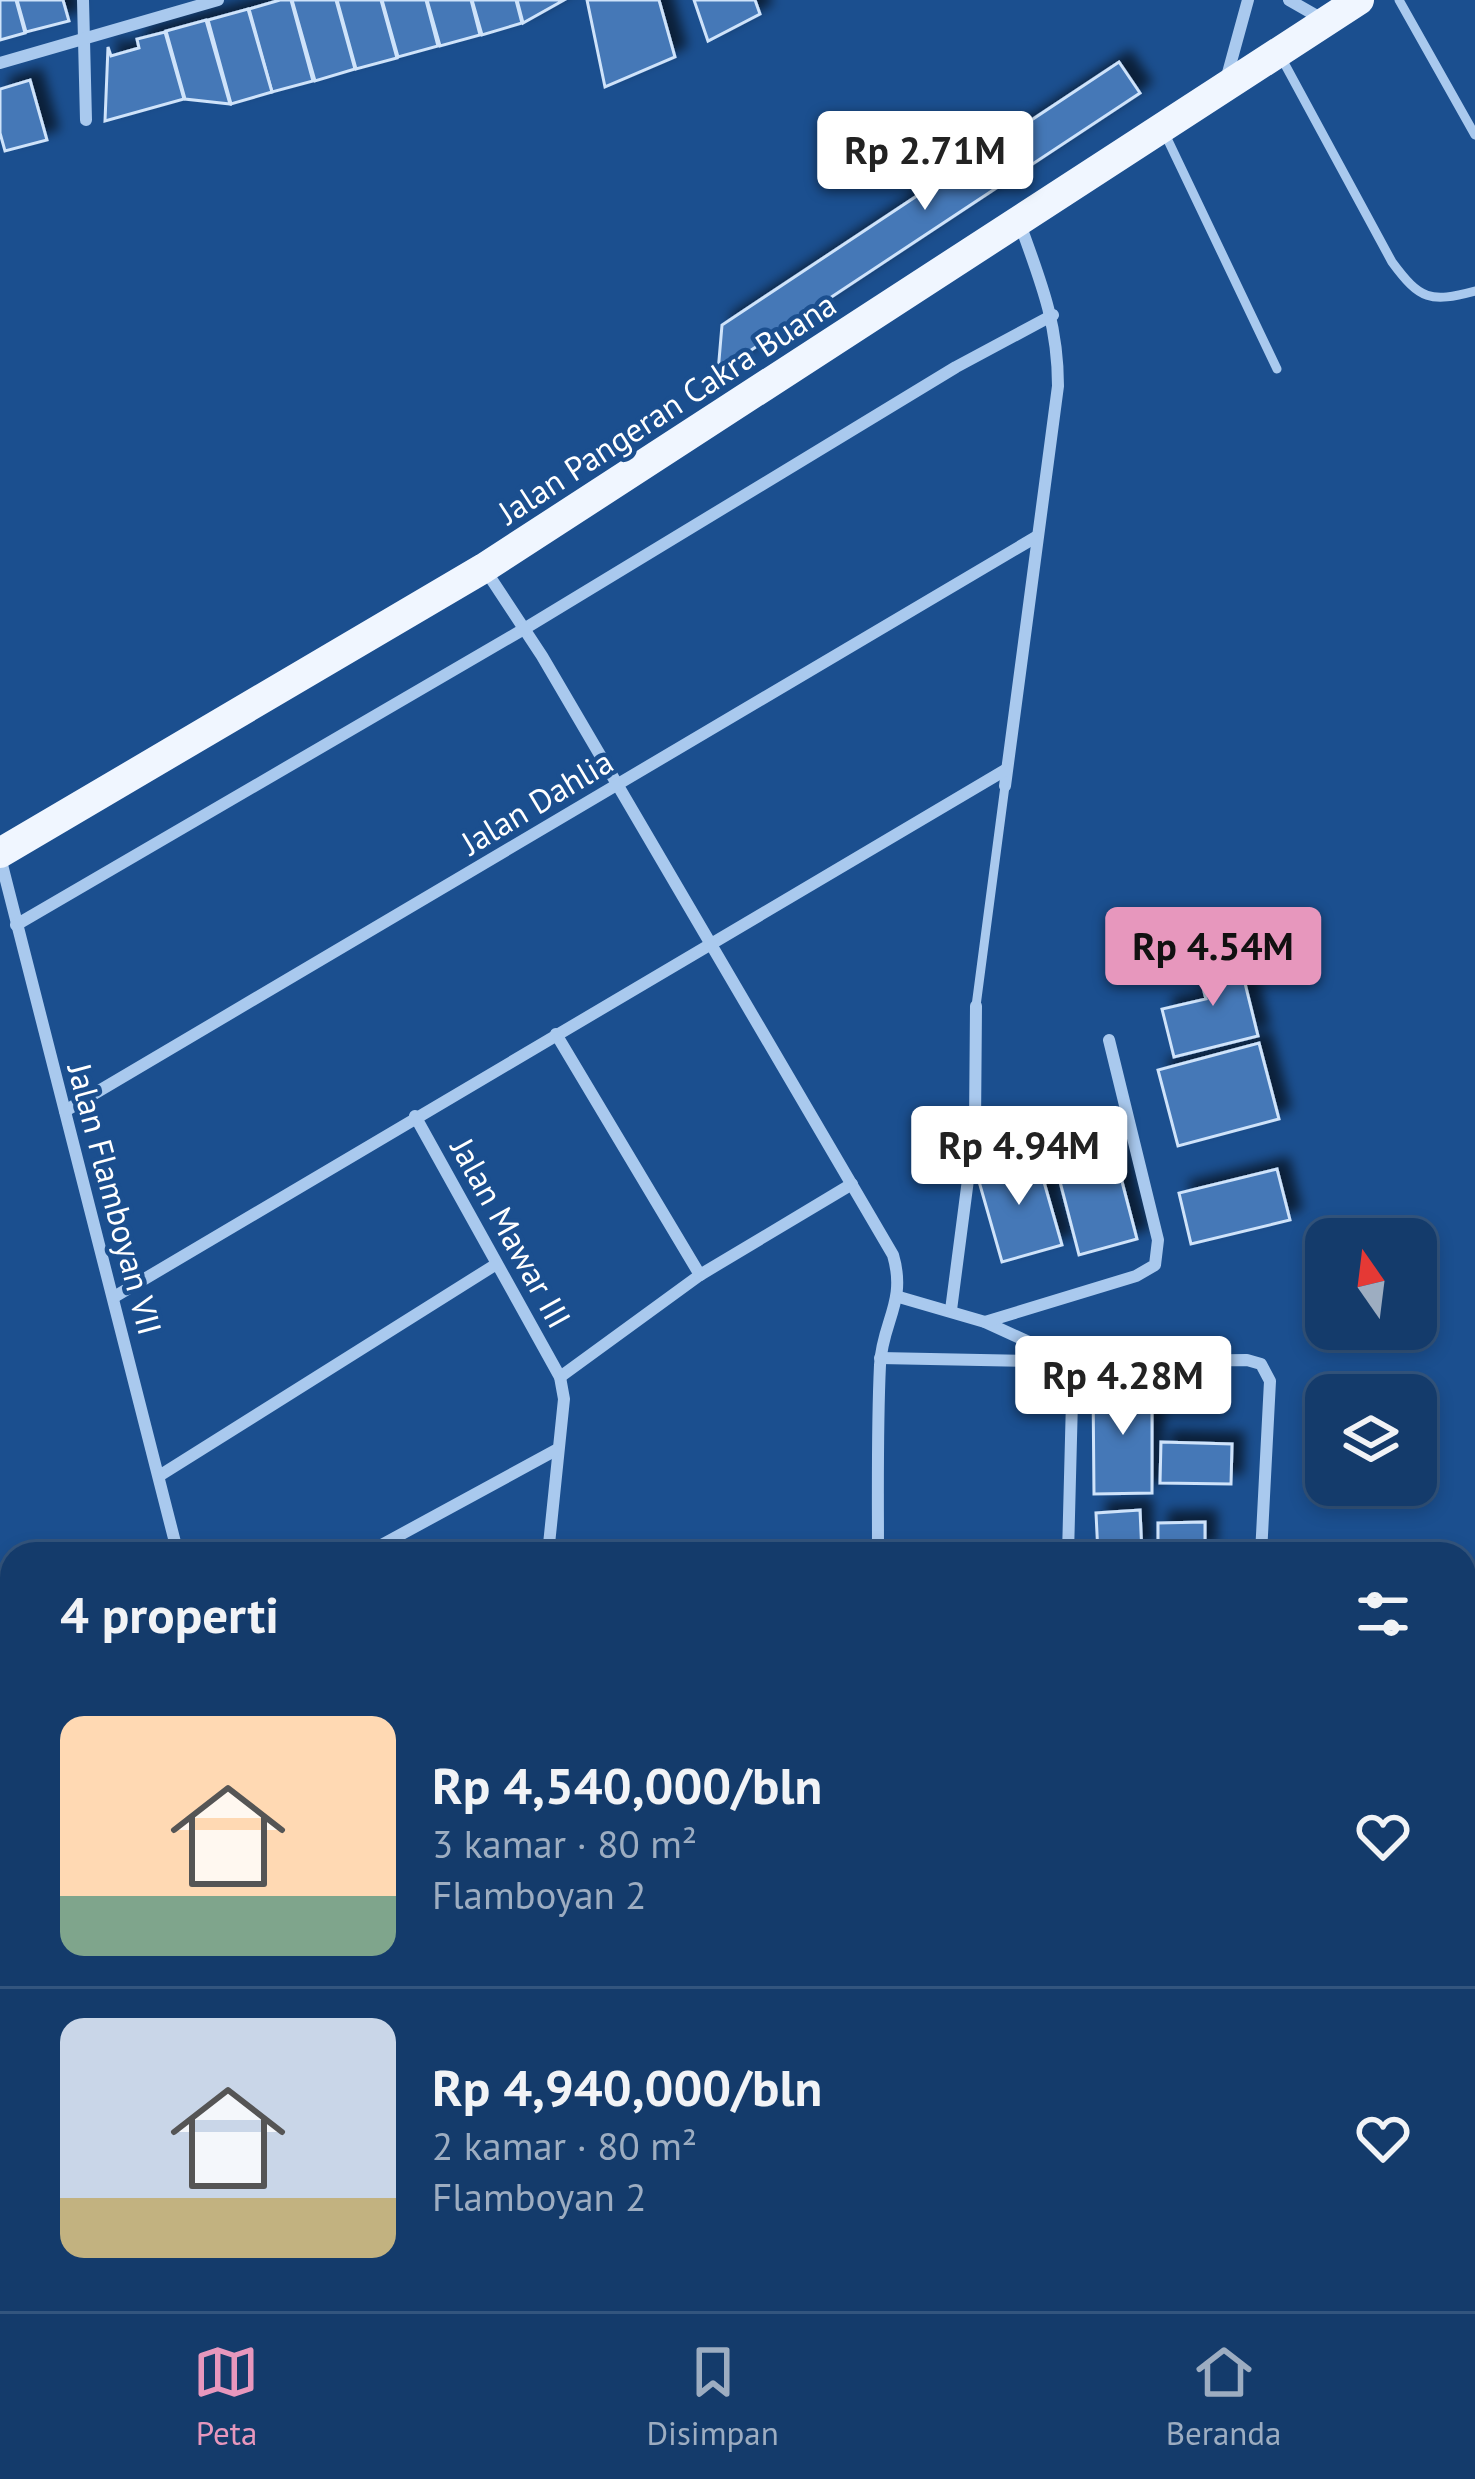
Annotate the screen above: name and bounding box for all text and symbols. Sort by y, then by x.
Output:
pin: Rp 2.71M [801,111,1049,213]
text: Rp 2.71M [844,124,1006,175]
street label: Jalan Pangeran Cakra Buana [488,282,844,534]
street label: Jalan Dahlia [451,739,621,865]
pin: Rp 4.54M [1089,907,1337,1009]
text: Rp 4.54M [1132,920,1294,971]
street label: Jalan Flamboyan VII [58,1056,172,1339]
pin: Rp 4.94M [895,1106,1143,1208]
text: Rp 4.94M [938,1119,1100,1170]
street label: Jalan Mawar III [441,1128,581,1335]
north arrow [1305,1218,1437,1350]
map controls [1305,1218,1437,1506]
pin: Rp 4.28M [999,1336,1247,1438]
text: Rp 4.28M [1042,1349,1204,1400]
button: layers [1305,1374,1437,1506]
text: 4 properti [60,1581,279,1647]
icon: filters [1350,1581,1416,1647]
text: Rp 4,540,000/bln [432,1752,822,1818]
icon: home [156,1764,300,1908]
icon: heart [1350,1803,1416,1869]
text: 3 kamar · 80 m² [432,1818,697,1869]
text: Flamboyan 2 [432,1869,647,1920]
text: Rp 4,940,000/bln [432,2054,822,2120]
icon: home [156,2066,300,2210]
icon: heart [1350,2105,1416,2171]
text: 2 kamar · 80 m² [432,2120,697,2171]
text: Flamboyan 2 [432,2171,647,2222]
tab: Peta [193,2339,259,2454]
tab: Disimpan [646,2339,779,2454]
tab: Beranda [1166,2339,1282,2454]

